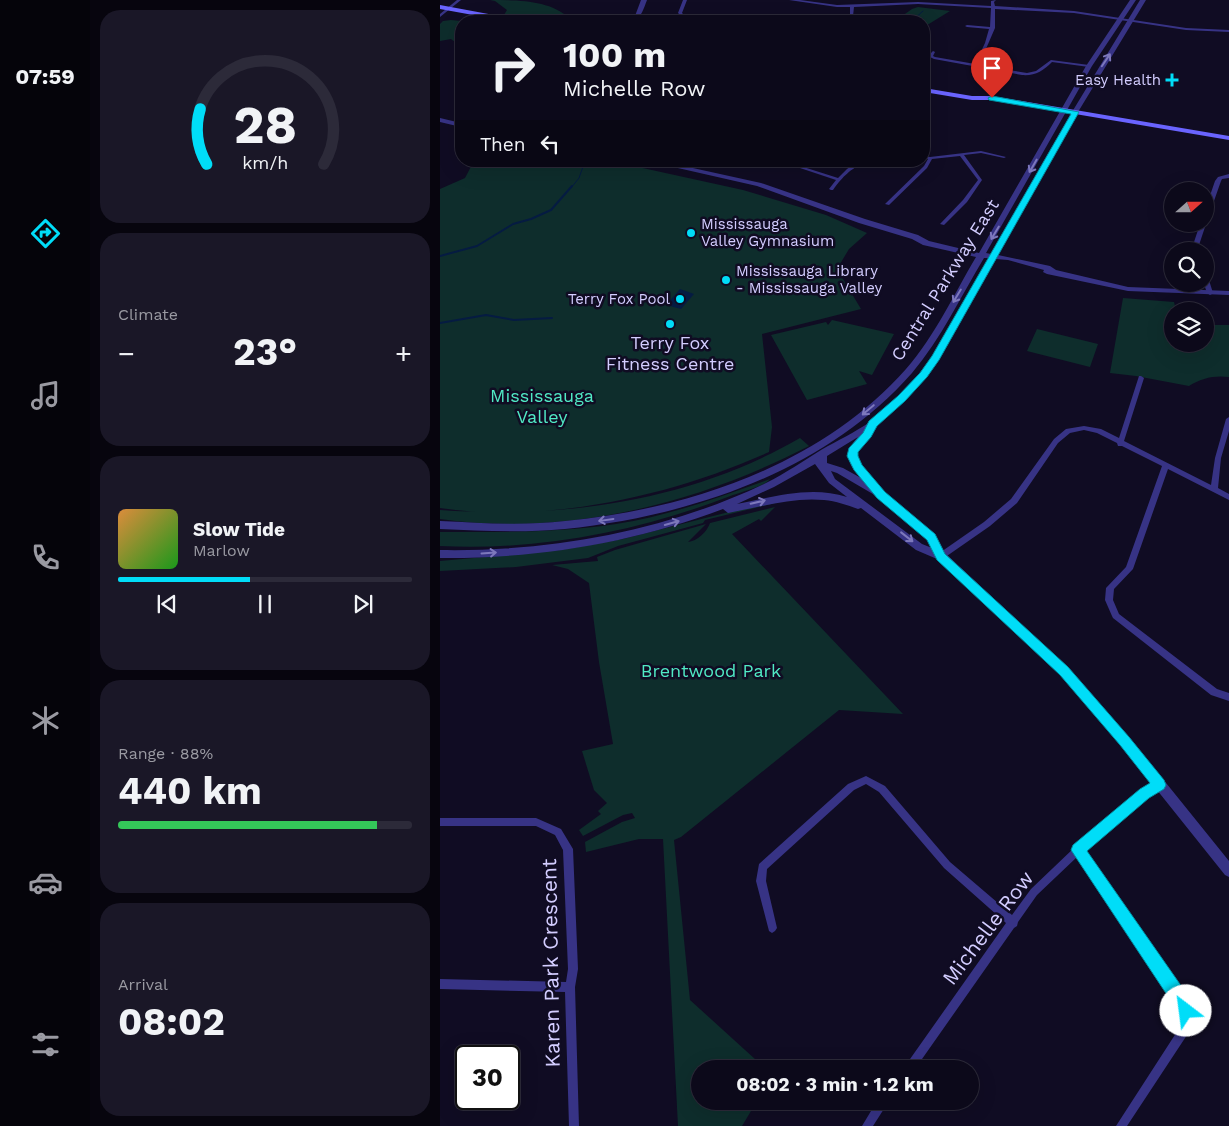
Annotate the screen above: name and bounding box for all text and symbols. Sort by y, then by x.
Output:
text: 100 m [563,34,666,76]
icon: right [480,35,545,100]
pin [971,47,1013,98]
icon: arrive [978,54,1006,82]
one-way arrow [1102,54,1112,68]
text: 07:59 [15,64,75,89]
place label: Easy Health [1075,71,1161,89]
marker: Easy Health [1165,73,1179,87]
text: Michelle Row [563,76,705,101]
text: 28 [233,95,297,156]
icon: left [536,130,564,158]
text: Then [480,133,526,156]
text: km/h [242,152,288,173]
one-way arrow [1028,159,1038,174]
north arrow [1164,182,1214,232]
map controls [1164,182,1214,352]
street label: Central Parkway East [886,195,1003,364]
place label: Mississauga Valley Gymnasium [701,215,834,250]
icon: directions [28,216,63,251]
one-way arrow [989,226,999,240]
marker: Mississauga Valley Gymnasium [685,227,697,239]
button: search [1164,242,1214,292]
place label: Mississauga Library - Mississauga Valley [736,262,882,297]
marker: Mississauga Library - Mississauga Valley [720,274,732,286]
one-way arrow [952,289,962,303]
place label: Terry Fox Pool [568,290,670,308]
marker: Terry Fox Pool [674,293,686,305]
button: layers [1164,302,1214,352]
text: Climate [118,305,178,324]
marker: Terry Fox Fitness Centre [664,318,676,330]
text: 23° [233,330,297,374]
place label: Terry Fox Fitness Centre [606,332,734,374]
text: − [118,337,135,370]
text: + [395,337,412,370]
icon: music [28,378,63,413]
park label: Mississauga Valley [490,385,594,427]
one-way arrow [862,404,875,415]
one-way arrow [749,497,765,506]
one-way arrow [599,516,615,526]
one-way arrow [664,517,680,527]
text: Slow Tide [193,518,285,541]
one-way arrow [900,532,913,543]
icon: phone [28,540,63,575]
text: Marlow [193,541,250,560]
one-way arrow [480,549,496,558]
icon: previous [153,590,181,618]
icon: pause [251,590,279,618]
icon: next [349,590,377,618]
park label: Brentwood Park [641,660,781,681]
icon: climate [28,703,63,738]
text: Range · 88% [118,744,213,763]
text: 440 km [118,769,262,813]
street label: Karen Park Crescent [536,858,565,1068]
icon: car [28,865,63,900]
street label: Michelle Row [937,866,1038,990]
text: Arrival [118,975,168,994]
position arrow [1159,984,1211,1036]
text: 08:02 [118,1000,225,1044]
icon: filters [28,1027,63,1062]
speed limit sign: 30 [455,1045,520,1110]
text: 08:02 · 3 min · 1.2 km [736,1073,934,1096]

